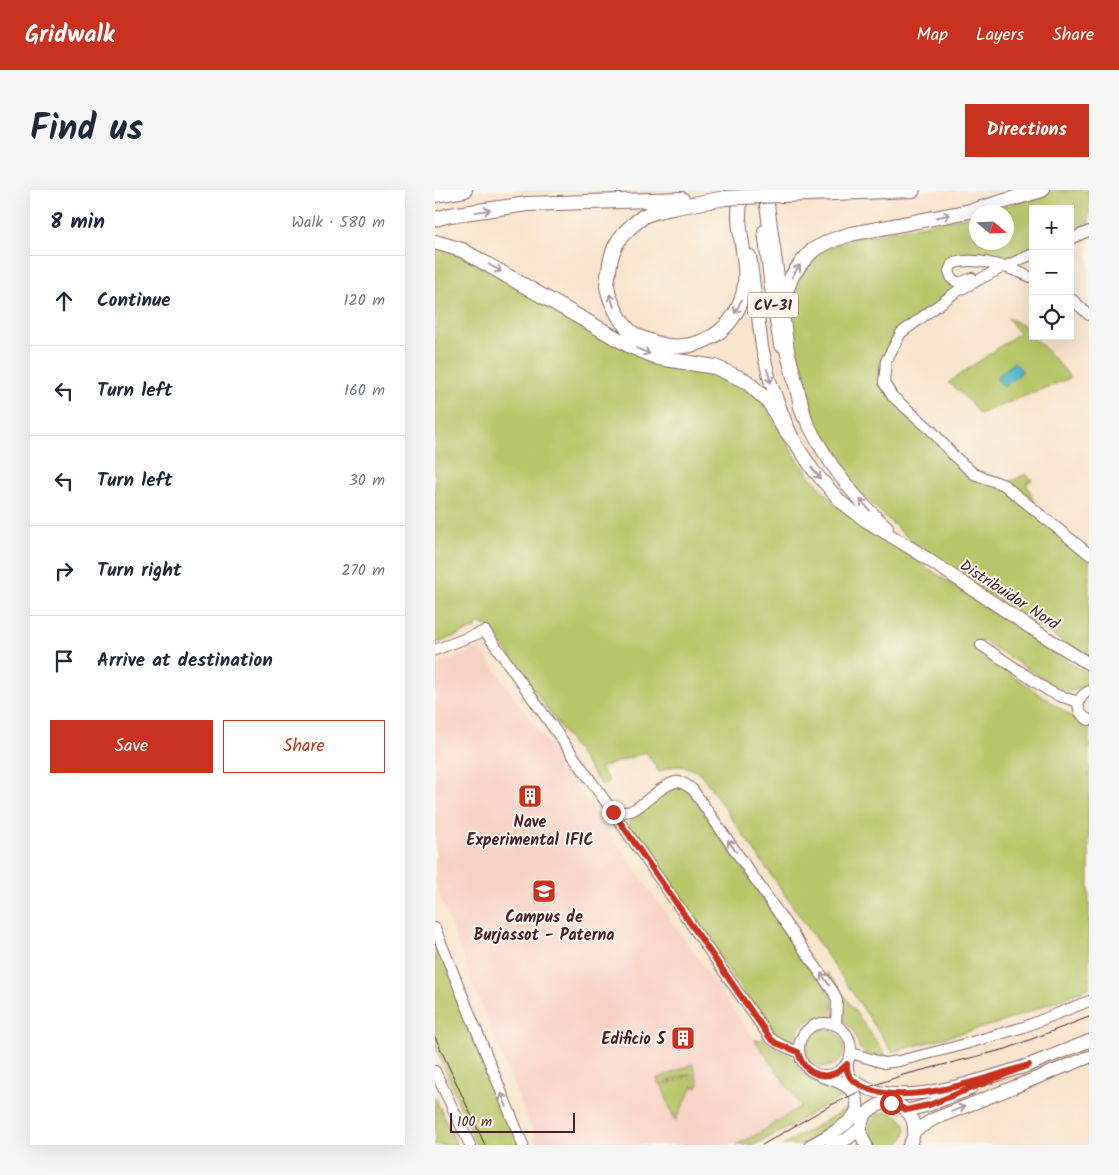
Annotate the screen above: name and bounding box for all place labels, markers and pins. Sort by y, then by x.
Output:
building icon: Nave Experimental IFIC [517,783,543,809]
place label: Nave Experimental IFIC [467,810,593,853]
school or university icon: Campus de Burjassot - Paterna [531,878,557,904]
place label: Campus de Burjassot - Paterna [474,905,614,948]
building icon: Edificio 5 [670,1025,696,1051]
place label: Edificio 5 [602,1027,667,1052]

